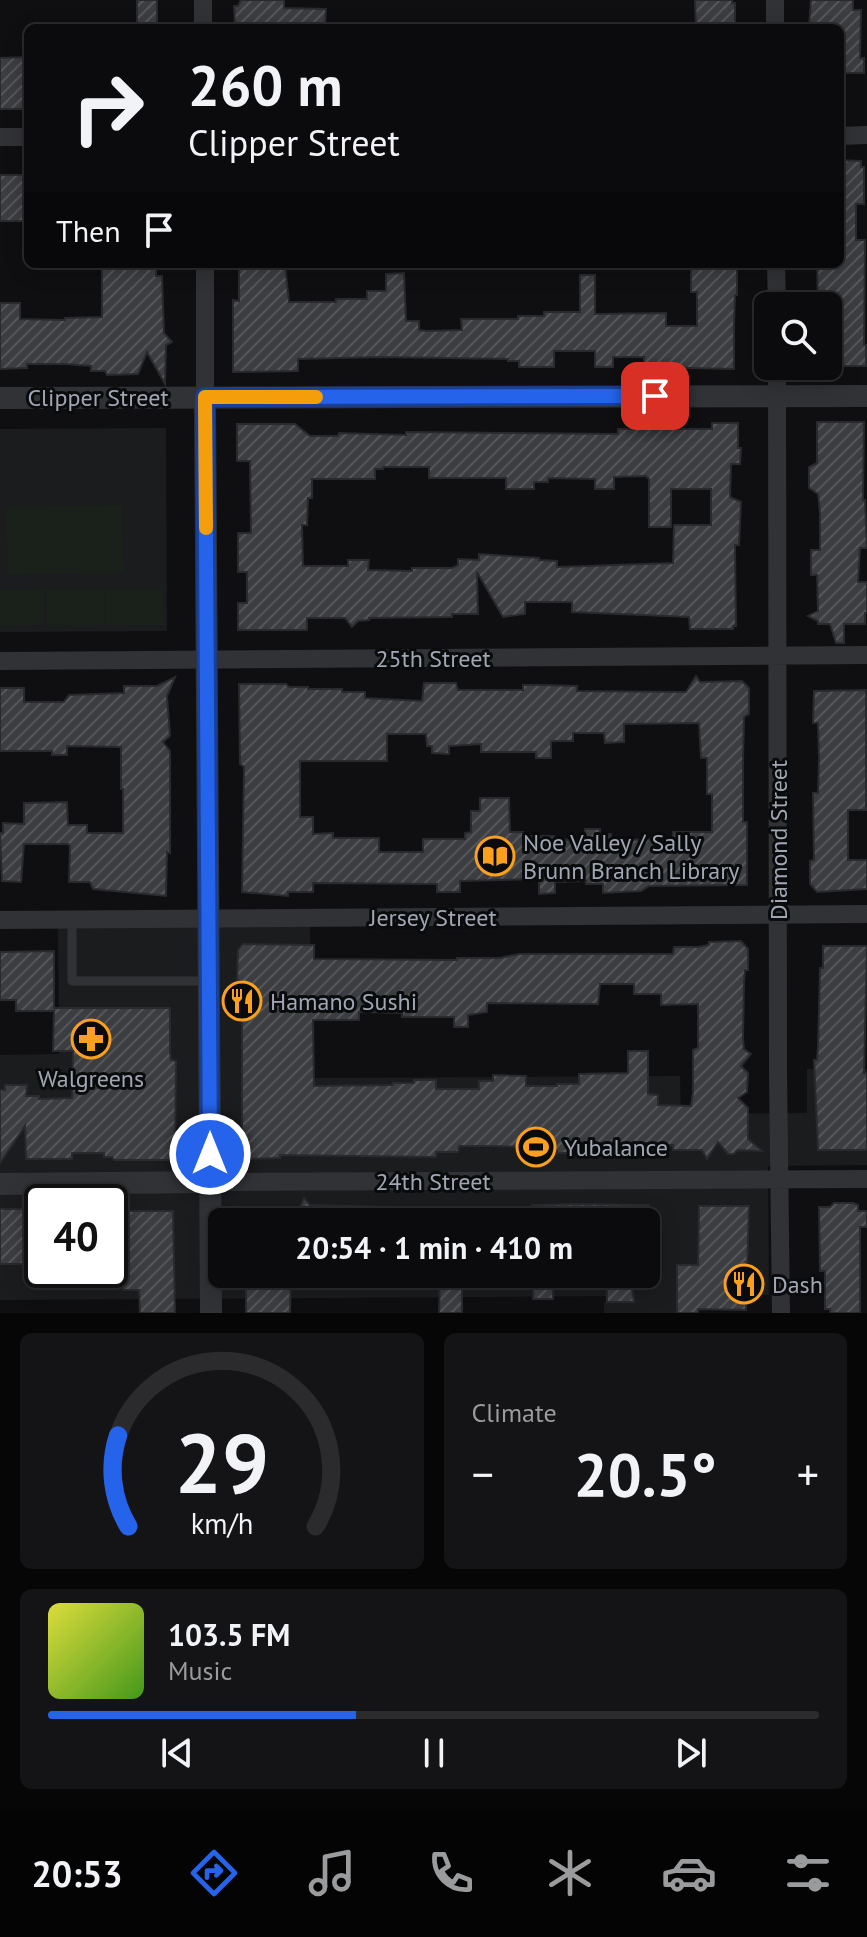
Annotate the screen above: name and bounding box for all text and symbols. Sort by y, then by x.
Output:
text: 260 m [188,49,343,121]
icon: right [56,56,160,160]
text: Clipper Street [188,119,400,166]
icon: arrive [137,208,181,252]
text: Then [56,211,121,250]
map controls [754,292,842,380]
button: search [754,292,842,380]
pin [621,362,689,430]
icon: arrive [633,374,677,418]
street label: Clipper Street [27,382,169,413]
street label: 25th Street [375,643,491,674]
street label: Diamond Street [763,760,794,920]
place label: Noe Valley / Sally Brunn Branch Library [523,827,740,886]
library icon: Noe Valley / Sally Brunn Branch Library [474,835,516,877]
street label: Jersey Street [368,902,497,933]
restaurant icon: Hamano Sushi [221,980,263,1022]
place label: Hamano Sushi [270,986,417,1017]
pharmacy icon: Walgreens [70,1018,112,1060]
place label: Walgreens [38,1063,144,1094]
position arrow [168,1112,252,1196]
sports icon: Yubalance [515,1126,557,1168]
place label: Yubalance [564,1132,668,1163]
street label: 24th Street [375,1166,491,1197]
speed limit sign: 40 [24,1184,128,1288]
text: 20:54 · 1 min · 410 m [295,1228,573,1267]
restaurant icon: Dash [723,1263,765,1305]
place label: Dash [772,1269,823,1300]
text: Climate [472,1396,557,1429]
text: 29 [175,1408,269,1516]
text: 20.5° [574,1435,717,1513]
text: − [472,1445,494,1502]
text: + [797,1445,819,1502]
text: km/h [190,1505,253,1542]
text: 103.5 FM [168,1615,290,1654]
text: Music [168,1654,232,1687]
icon: previous [155,1731,199,1775]
icon: pause [412,1731,456,1775]
icon: next [669,1731,713,1775]
icon: directions [186,1845,242,1901]
icon: music [304,1845,360,1901]
icon: phone [423,1845,479,1901]
icon: climate [542,1845,598,1901]
icon: car [661,1845,717,1901]
icon: filters [780,1845,836,1901]
text: 20:53 [31,1850,123,1897]

